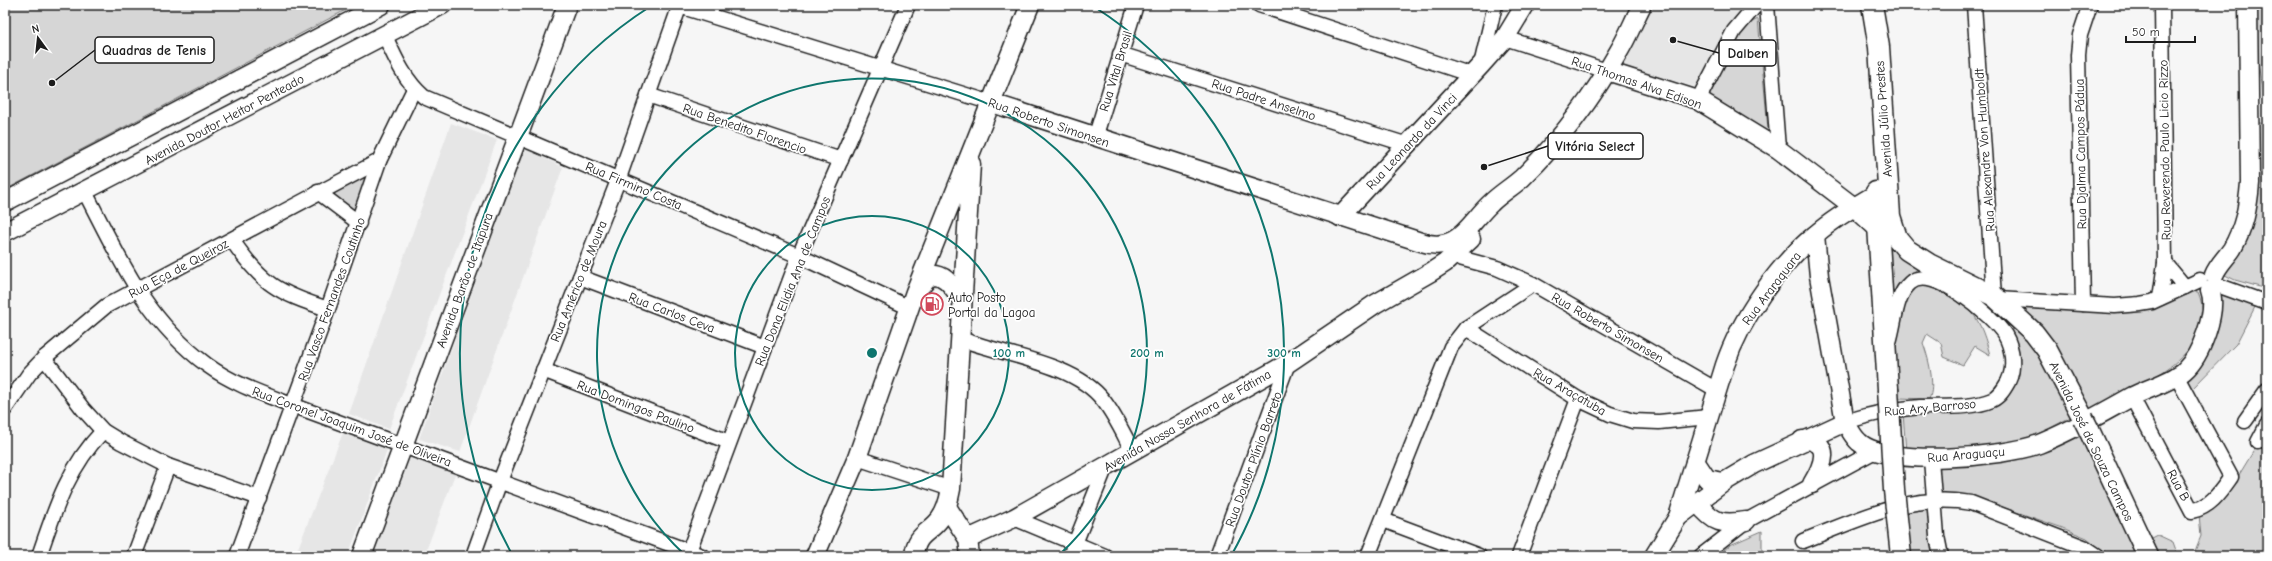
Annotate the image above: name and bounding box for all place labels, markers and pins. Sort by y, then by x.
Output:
callout: Quadras de Tenis [95,37,214,63]
callout: Dalben [1719,40,1776,66]
callout: Vitória Select [1548,133,1643,159]
place label: Auto Posto Portal da Lagoa [948,290,1035,320]
fuel station icon: Auto Posto Portal da Lagoa [919,291,945,317]
centre of rings [865,346,879,360]

